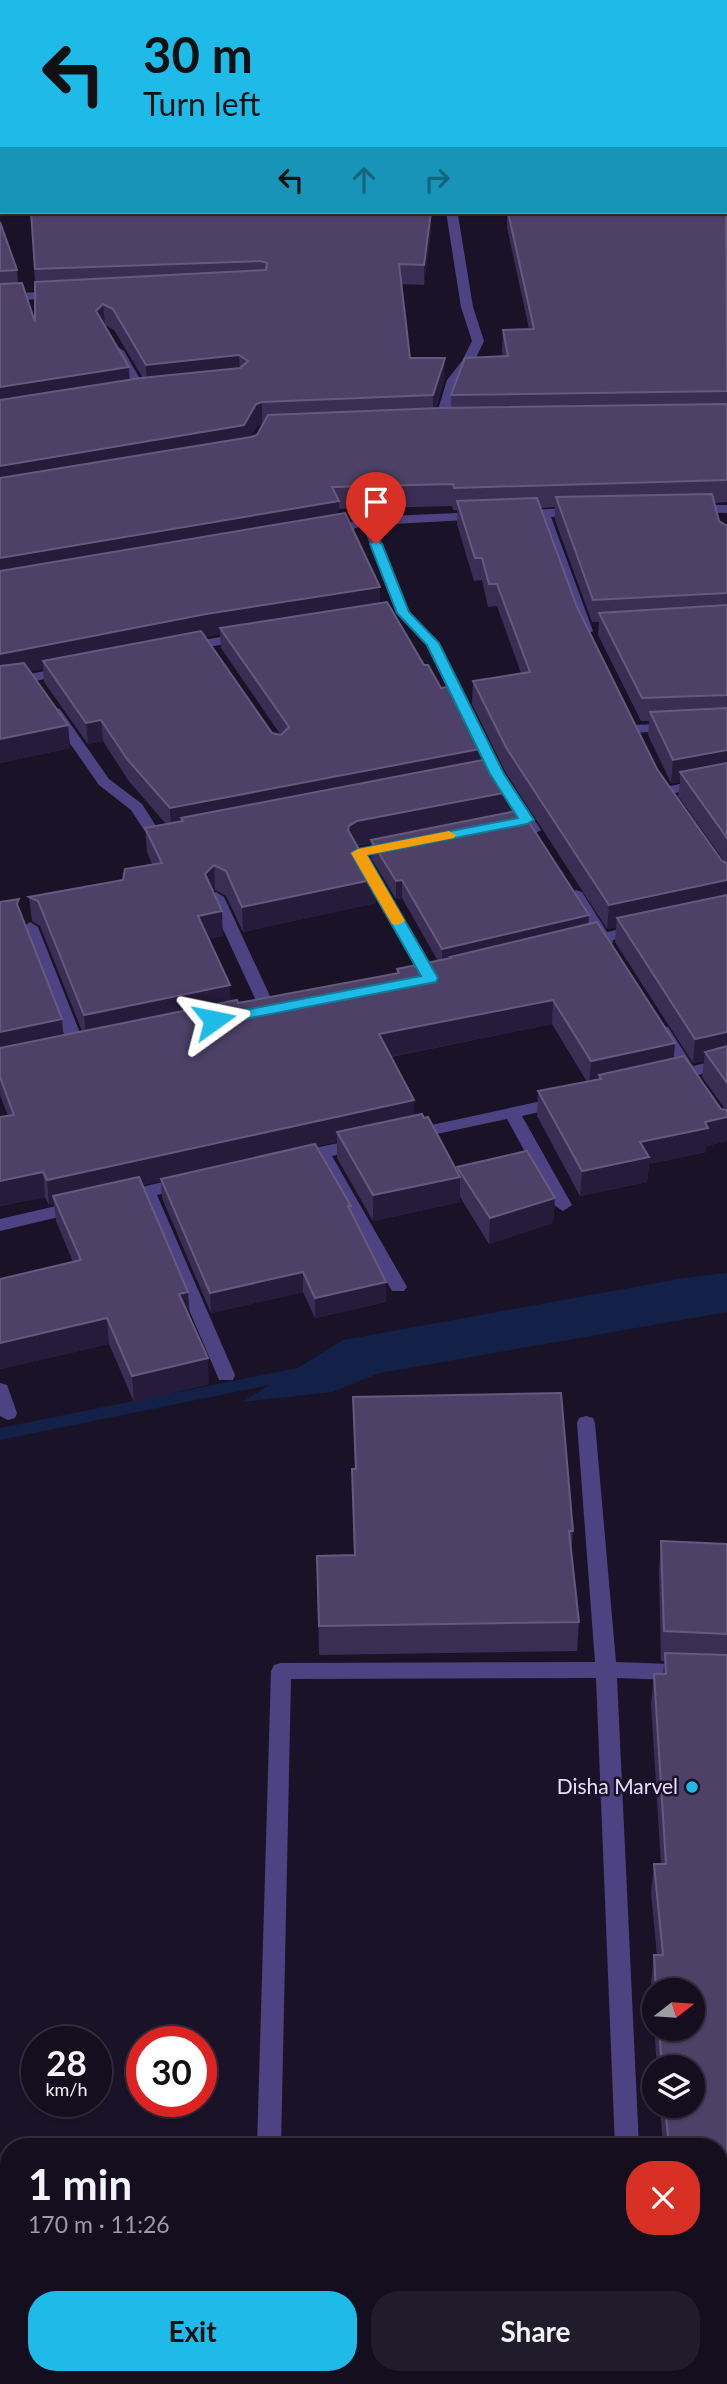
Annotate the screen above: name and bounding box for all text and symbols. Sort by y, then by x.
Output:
text: 30 m [143,25,253,83]
icon: left [28,28,119,119]
text: Turn left [143,84,260,123]
icon: left [272,161,310,199]
icon: ahead [345,161,383,199]
icon: right [418,161,456,199]
pin [346,472,406,544]
icon: arrive [357,483,395,521]
position arrow [177,983,251,1057]
place label: Disha Marvel [557,1773,678,1798]
marker: Disha Marvel [684,1779,700,1795]
north arrow [642,1978,705,2040]
map controls [642,1978,705,2118]
speed limit sign: 30 [126,2026,217,2117]
text: 28 [46,2041,87,2083]
button: layers [642,2055,705,2118]
text: km/h [45,2078,88,2100]
text: 1 min [28,2159,132,2209]
button: close [626,2161,700,2235]
text: 170 m · 11:26 [28,2210,170,2238]
button: Exit [28,2291,357,2371]
button: Share [371,2291,700,2371]

